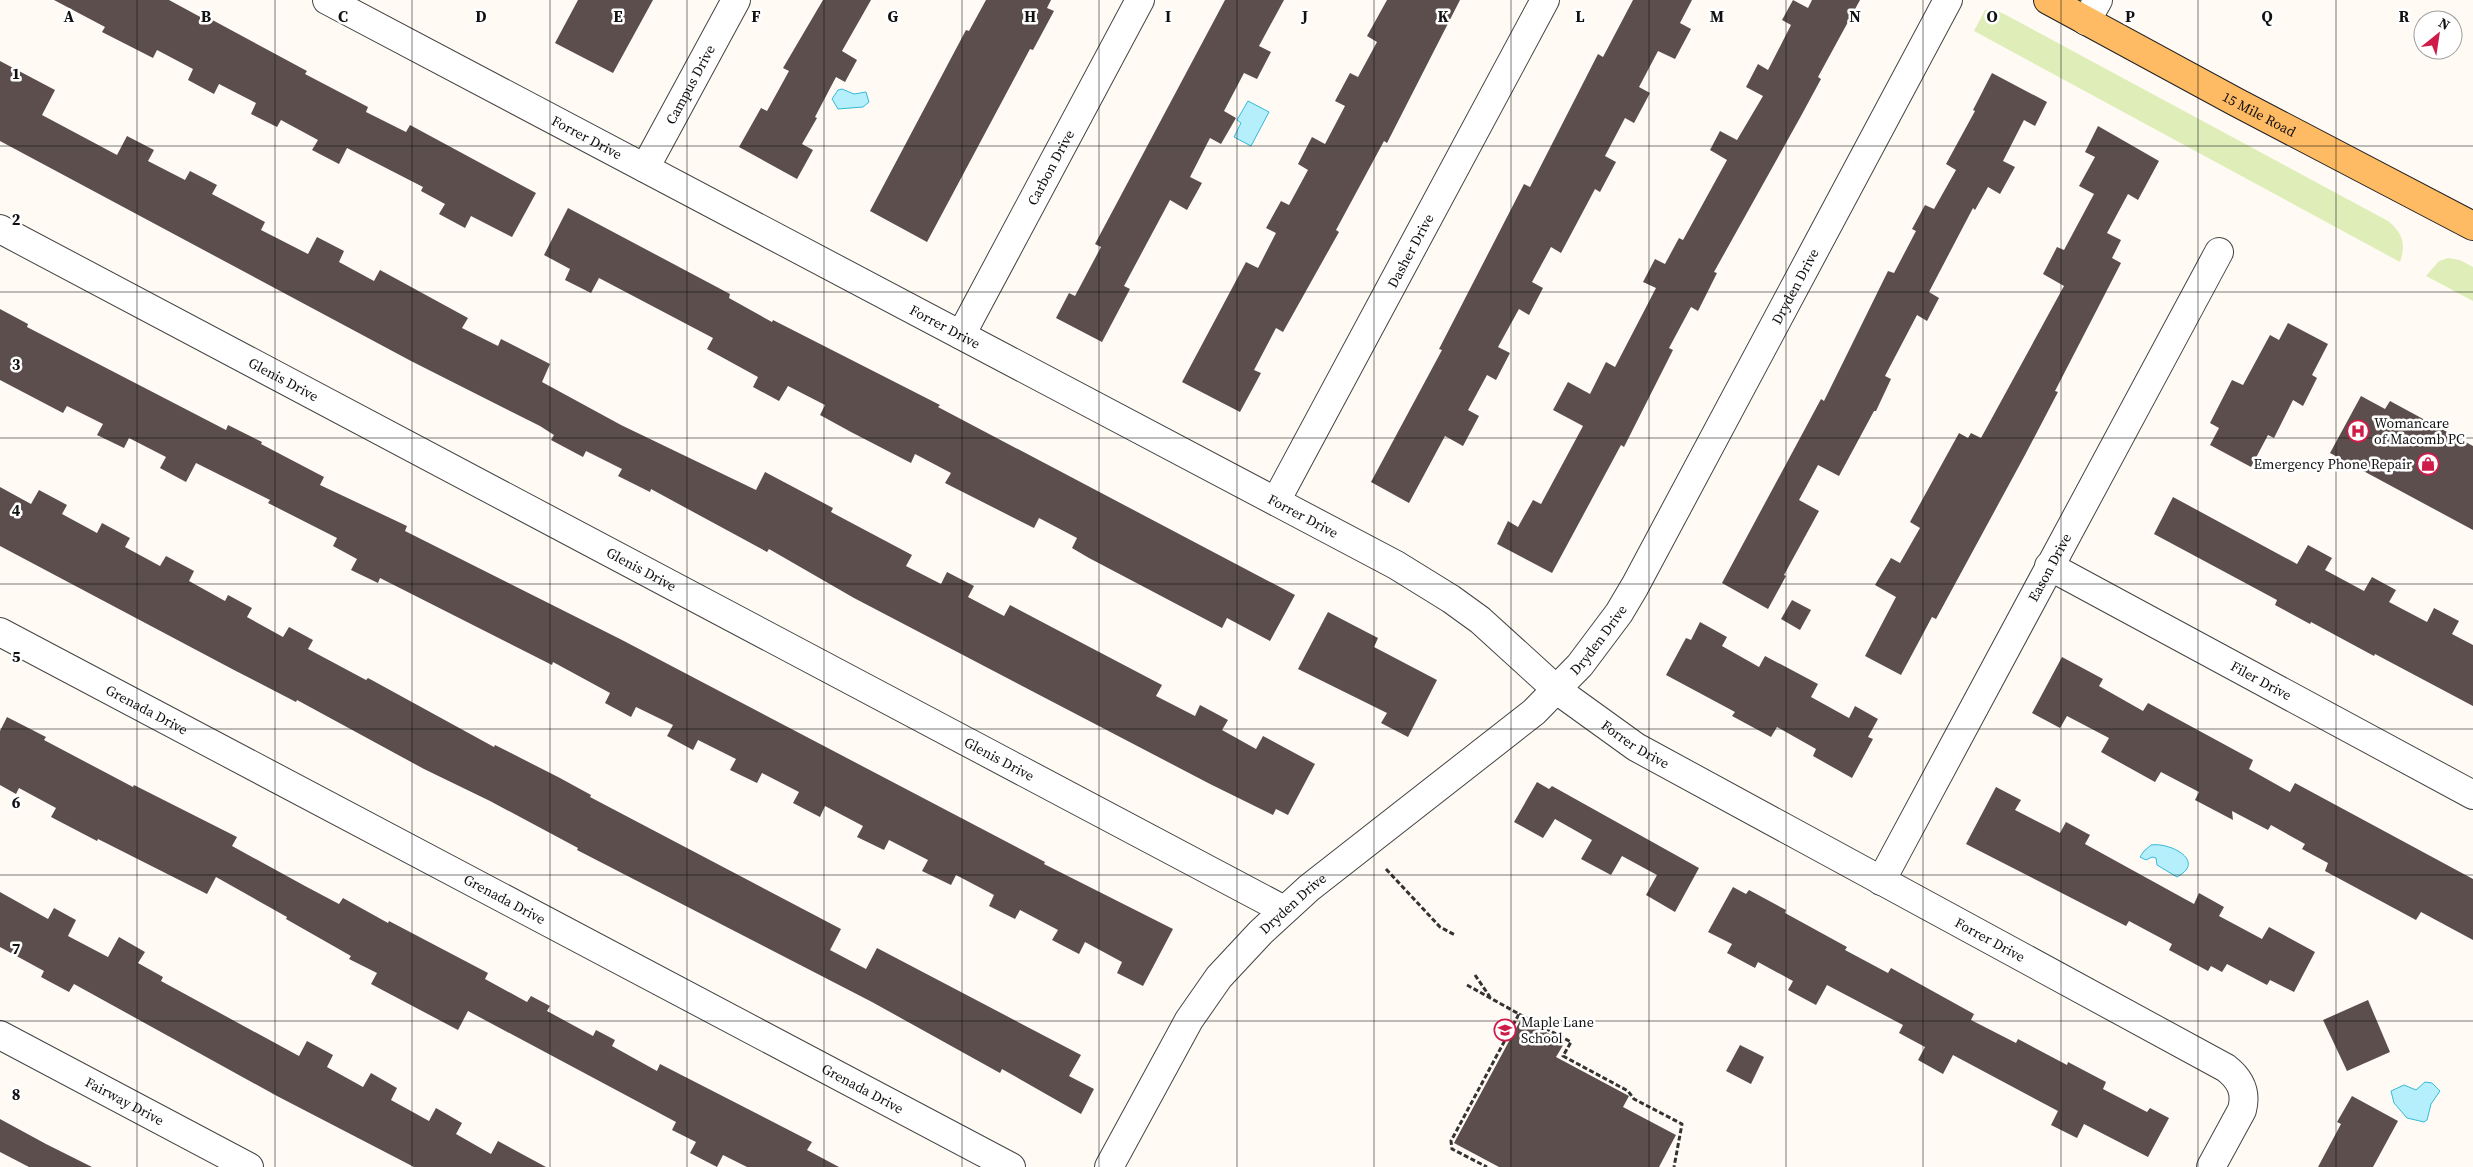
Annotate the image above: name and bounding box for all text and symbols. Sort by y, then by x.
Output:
text: A [64,5,75,27]
text: B [201,5,212,27]
text: C [338,5,348,27]
text: D [475,5,487,27]
text: E [613,5,623,27]
text: F [751,5,761,27]
text: G [888,5,899,27]
text: H [1024,5,1036,27]
text: I [1165,5,1171,27]
text: J [1301,5,1308,27]
text: K [1437,5,1449,27]
text: L [1575,5,1585,27]
text: M [1710,5,1724,27]
text: N [1849,5,1861,27]
text: O [1986,5,1998,27]
text: P [2125,5,2135,27]
text: Q [2261,5,2273,27]
text: R [2399,5,2410,27]
north arrow [2413,10,2463,60]
text: N [2435,13,2454,35]
street label: Campus Drive [661,41,720,128]
text: 1 [12,62,20,84]
street label: 15 Mile Road [2219,86,2299,142]
street label: Forrer Drive [548,111,626,164]
street label: Carbon Drive [1022,126,1079,209]
text: 2 [12,208,21,230]
street label: Dasher Drive [1382,210,1438,291]
street label: Dryden Drive [1767,245,1824,328]
street label: Forrer Drive [906,300,984,353]
text: 3 [12,353,21,375]
street label: Glenis Drive [245,353,322,406]
place label: Womancare of Macomb PC [2374,413,2465,449]
hospital icon: Womancare of Macomb PC [2346,419,2370,443]
shop icon: Emergency Phone Repair [2416,452,2440,476]
place label: Emergency Phone Repair [2253,454,2412,474]
street label: Forrer Drive [1264,489,1342,543]
text: 4 [12,499,21,521]
street label: Eason Drive [2023,530,2076,605]
street label: Glenis Drive [603,542,680,596]
street label: Dryden Drive [1565,601,1632,680]
text: 5 [12,645,21,667]
street label: Filer Drive [2227,656,2295,705]
street label: Grenada Drive [102,680,191,740]
street label: Forrer Drive [1597,715,1673,773]
street label: Glenis Drive [961,732,1038,786]
text: 6 [12,791,21,813]
street label: Dryden Drive [1255,868,1330,939]
street label: Grenada Drive [460,869,549,929]
street label: Forrer Drive [1951,912,2029,967]
text: 7 [12,937,21,959]
place label: Maple Lane School [1521,1012,1594,1048]
school or university icon: Maple Lane School [1493,1018,1517,1042]
street label: Grenada Drive [818,1059,907,1118]
street label: Fairway Drive [82,1072,168,1130]
text: 8 [12,1083,20,1105]

